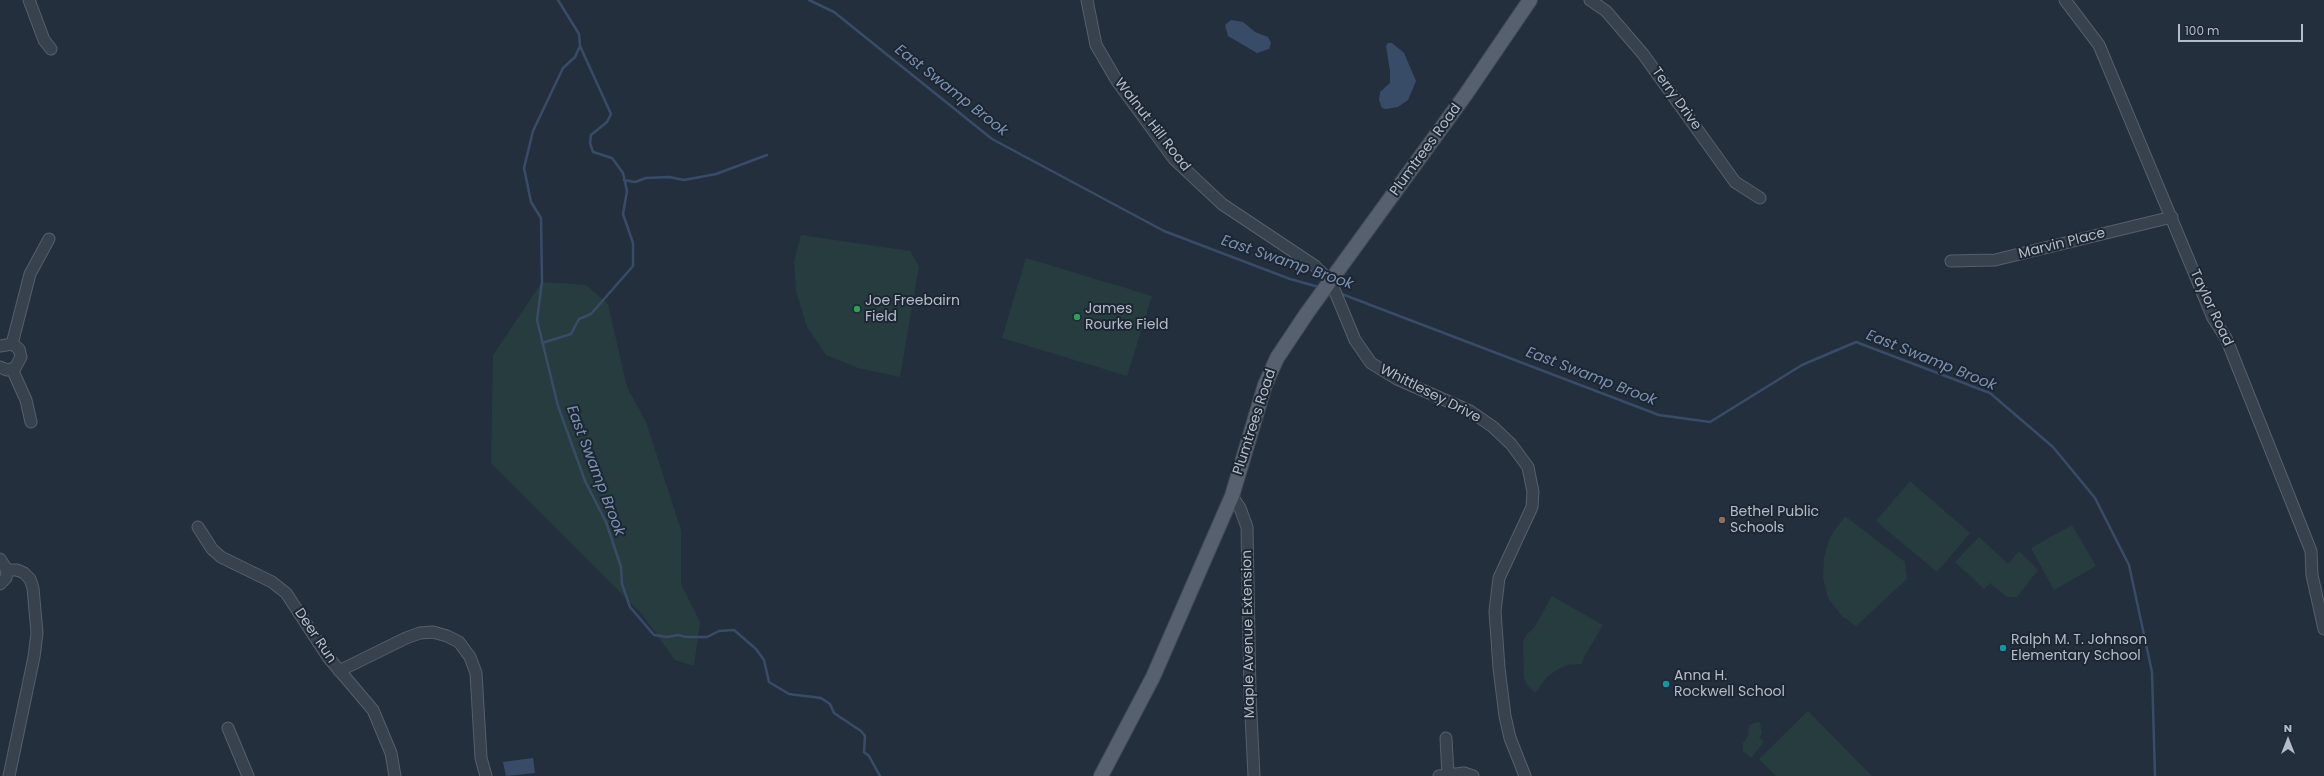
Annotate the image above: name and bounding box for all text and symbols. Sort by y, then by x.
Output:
scale bar [2180,16,2305,42]
text: 100 m [2185,22,2219,39]
water label: East Swamp Brook [891,41,1011,141]
street label: Terry Drive [1648,64,1704,134]
street label: Walnut Hill Road [1110,75,1194,175]
street label: Plumtrees Road [1387,101,1465,199]
street label: Marvin Place [2017,225,2107,263]
water label: East Swamp Brook [1219,232,1355,294]
street label: Taylor Road [2186,267,2236,349]
place label: Joe Freebairn Field [865,293,960,326]
place label: James Rourke Field [1085,301,1168,334]
marker: Joe Freebairn Field [852,304,862,314]
marker: James Rourke Field [1072,312,1082,322]
water label: East Swamp Brook [1863,327,1999,395]
water label: East Swamp Brook [1523,344,1659,410]
street label: Whittlesey Drive [1377,361,1483,427]
street label: Plumtrees Road [1230,367,1280,477]
water label: East Swamp Brook [562,403,628,539]
place label: Bethel Public Schools [1730,504,1819,536]
marker: Bethel Public Schools [1717,515,1727,525]
street label: Maple Avenue Extension [1239,550,1259,718]
street label: Deer Run [291,605,339,667]
place label: Ralph M. T. Johnson Elementary School [2011,632,2147,664]
marker: Ralph M. T. Johnson Elementary School [1998,643,2008,653]
place label: Anna H. Rockwell School [1674,668,1785,700]
marker: Anna H. Rockwell School [1661,679,1671,689]
north arrow [2268,720,2308,760]
text: N [2284,720,2292,736]

